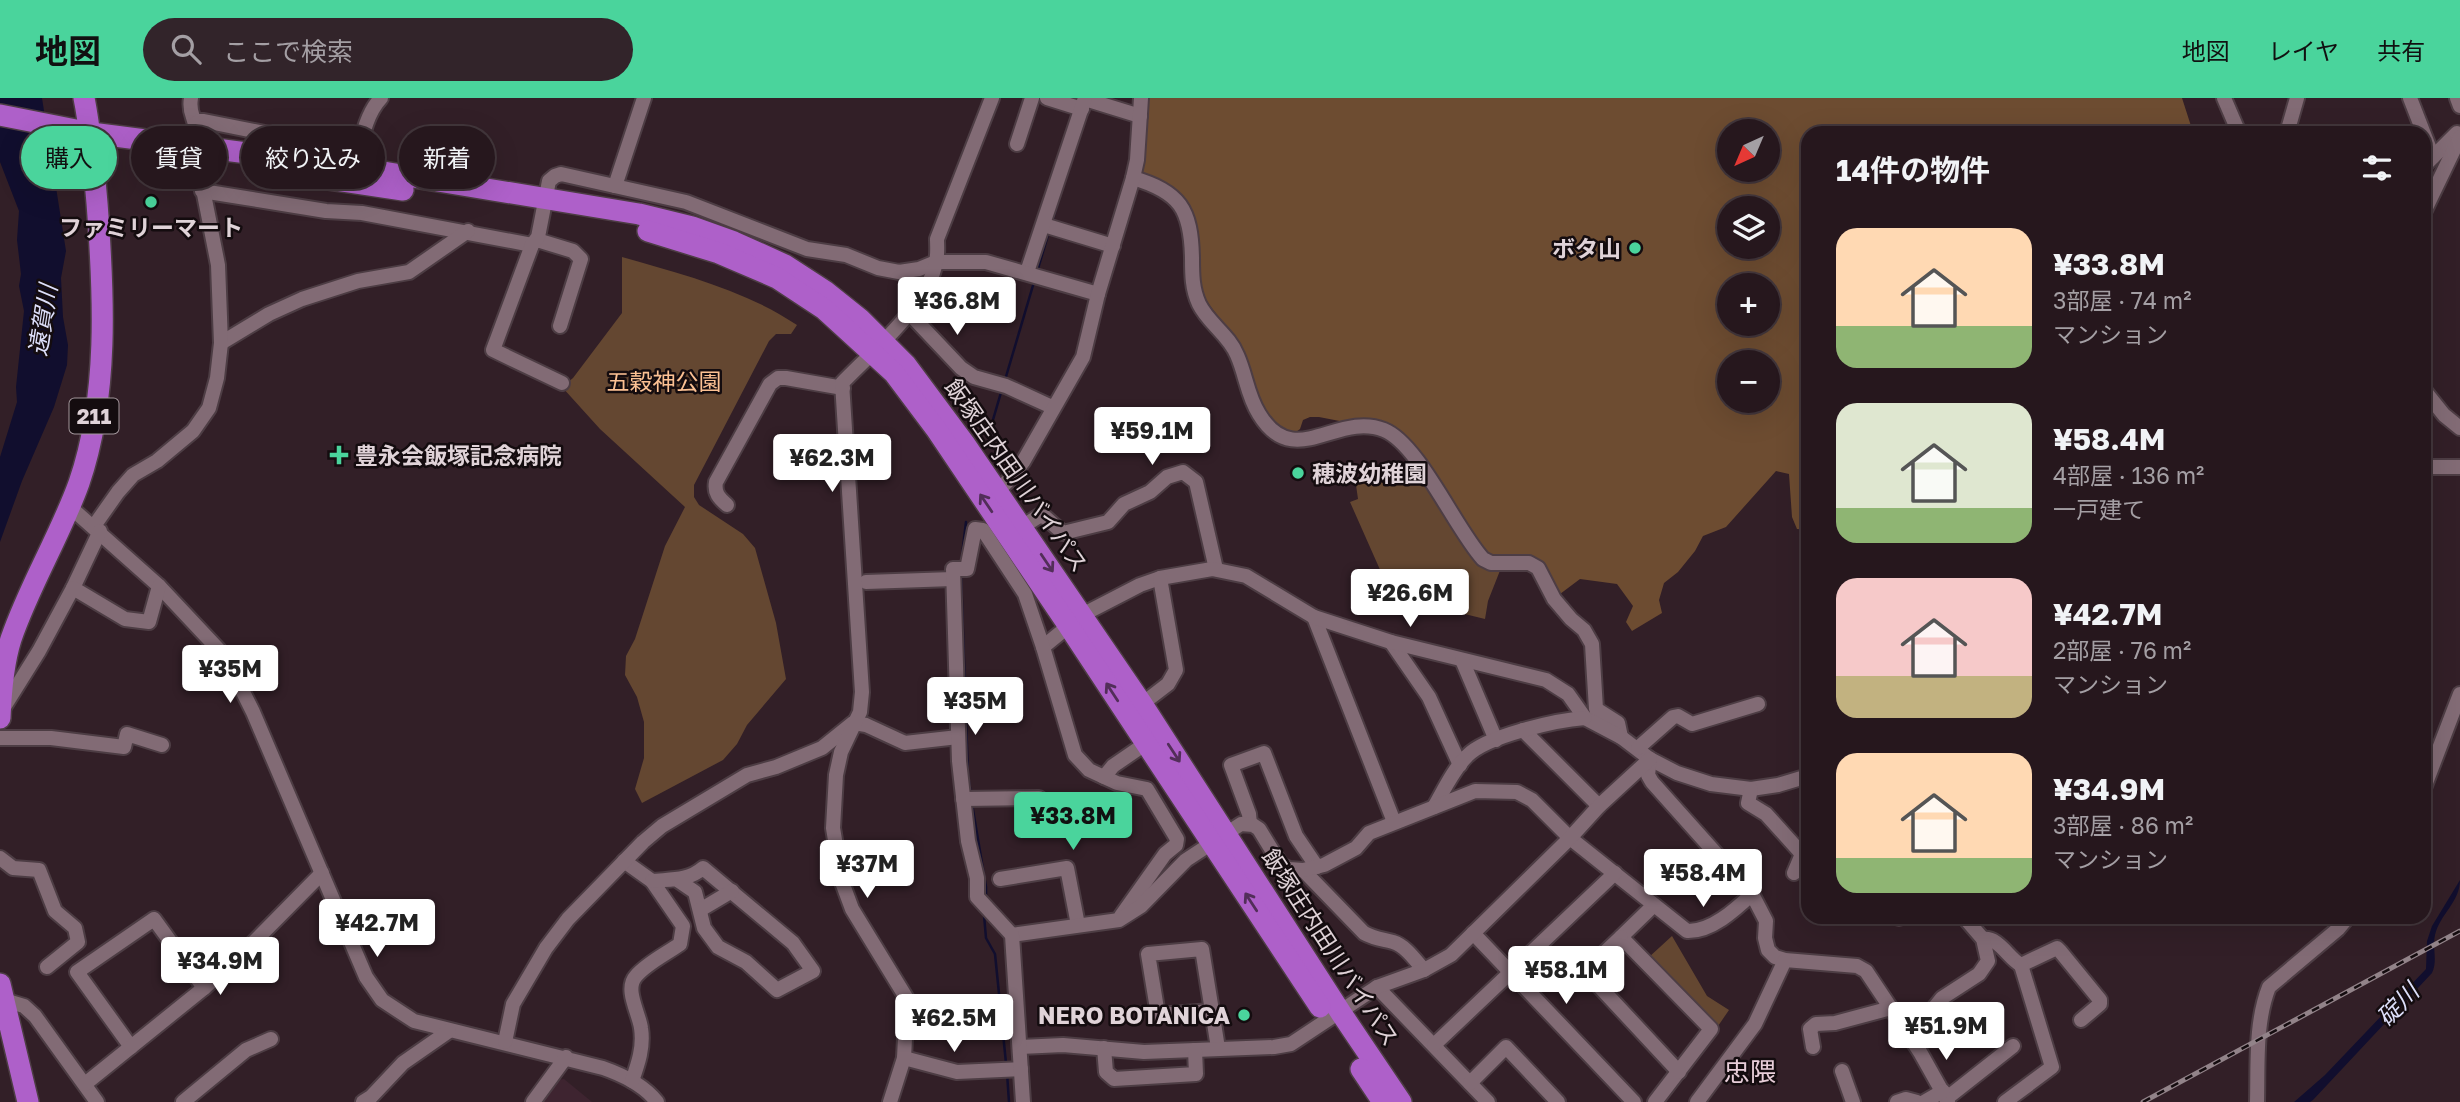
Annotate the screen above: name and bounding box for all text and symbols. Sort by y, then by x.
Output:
search box [143,18,633,81]
icon: search [167,30,205,68]
text: 地図 [35,31,101,70]
text: ここで検索 [223,36,353,67]
text: 地図 [2182,36,2230,65]
text: レイヤ [2268,36,2339,65]
text: 共有 [2377,36,2425,65]
north arrow [1717,119,1780,182]
map controls [1717,119,1780,413]
chip: 購入 [21,126,117,189]
chip: 賃貸 [131,126,227,189]
chip: 絞り込み [241,126,385,189]
chip: 新着 [399,126,495,189]
icon: filters [2358,149,2396,187]
text: 14件の物件 [1836,152,1990,188]
marker: ファミリーマート [143,194,159,210]
button: layers [1717,196,1780,259]
place label: ファミリーマート [59,213,243,241]
place label: ボタ山 [1552,234,1621,262]
marker: ボタ山 [1627,240,1643,256]
text: ¥33.8M [2053,246,2165,282]
icon: home [1892,256,1976,340]
button: + [1717,273,1780,336]
pin: ¥36.8M [900,278,1014,337]
water label: 遠賀川 [22,279,62,358]
text: ¥36.8M [914,286,1000,314]
text: 3部屋 · 74 m² [2053,286,2191,314]
text: マンション [2053,320,2168,348]
button: − [1717,350,1780,413]
park label: 五穀神公園 [607,367,722,395]
street label: 飯塚庄内田川バイパス [940,373,1094,577]
road number: 211 [70,398,119,434]
pin: ¥59.1M [1095,408,1209,467]
text: ¥59.1M [1110,416,1194,444]
text: ¥58.4M [2053,421,2165,457]
icon: home [1892,431,1976,515]
pin: ¥62.3M [775,434,889,494]
place label: 豊永会飯塚記念病院 [355,441,562,469]
text: ¥62.3M [789,443,875,471]
marker: 豊永会飯塚記念病院 [329,445,349,465]
place label: 穂波幼稚園 [1312,459,1427,487]
text: 4部屋 · 136 m² [2053,461,2204,489]
marker: 穂波幼稚園 [1290,465,1306,481]
one-way arrow [979,494,993,513]
text: 一戸建て [2053,495,2145,523]
one-way arrow [1040,553,1054,573]
pin: ¥26.6M [1353,570,1467,629]
text: ¥26.6M [1367,578,1453,606]
text: ¥42.7M [2053,596,2163,632]
icon: home [1892,606,1976,690]
text: 2部屋 · 76 m² [2053,636,2191,664]
pin: ¥35M [189,646,271,705]
text: ¥35M [198,654,262,682]
text: マンション [2053,670,2168,698]
pin: ¥35M [934,678,1016,737]
one-way arrow [1104,683,1118,703]
text: ¥35M [943,686,1007,714]
one-way arrow [1167,742,1181,762]
text: ¥34.9M [2053,771,2165,807]
icon: home [1892,781,1976,865]
pin: ¥33.8M [1016,792,1130,852]
text: ¥33.8M [1030,801,1116,829]
text: 3部屋 · 86 m² [2053,811,2193,839]
pin: ¥37M [826,840,908,900]
street label: 飯塚庄内田川バイパス [1257,843,1405,1051]
text: マンション [2053,845,2168,873]
text: ¥37M [836,849,898,877]
pin: ¥58.4M [1646,850,1760,909]
text: ¥58.4M [1660,858,1746,886]
one-way arrow [1244,893,1259,912]
pin: ¥42.7M [320,900,434,959]
text: ¥42.7M [335,908,419,936]
pin: ¥34.9M [163,937,277,997]
text: ¥34.9M [177,946,263,974]
pin: ¥58.1M [1509,946,1623,1006]
text: ¥58.1M [1524,955,1608,983]
water label: 碇川 [2370,975,2426,1031]
pin: ¥62.5M [897,995,1011,1054]
place label: NERO BOTANICA [1038,1001,1231,1029]
pin: ¥51.9M [1889,1002,2003,1062]
text: ¥62.5M [911,1003,997,1031]
marker: NERO BOTANICA [1236,1007,1252,1023]
text: ¥51.9M [1904,1011,1988,1039]
district label: 忠隈 [1724,1056,1776,1087]

